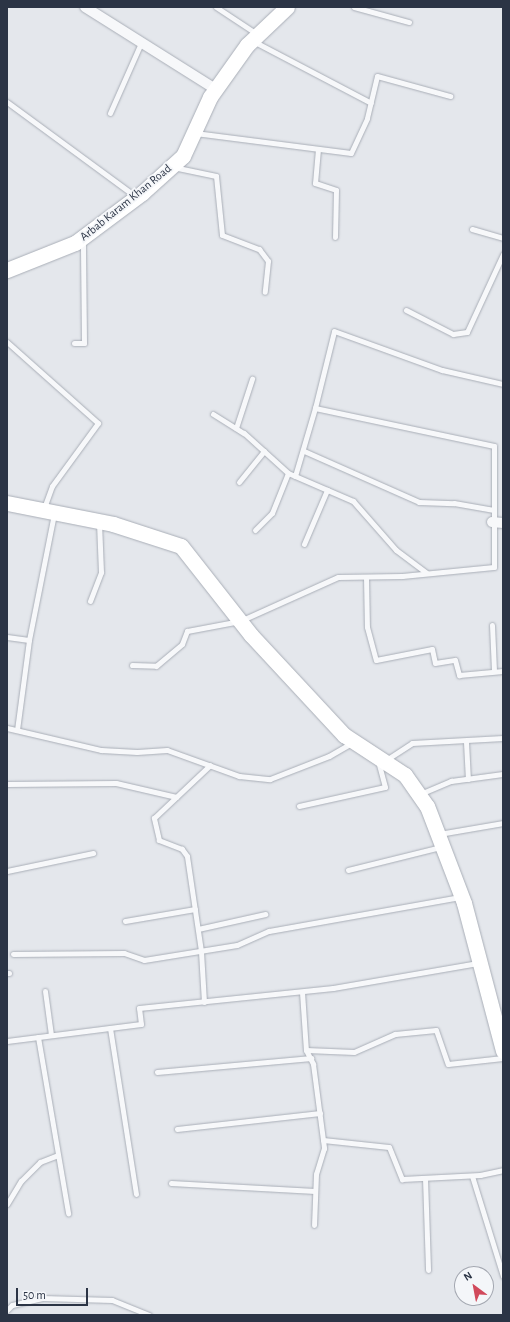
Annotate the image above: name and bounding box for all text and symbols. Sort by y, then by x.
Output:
street label: Arbab Karam Khan Road [77,162,175,244]
north arrow [454,1266,494,1306]
text: N [462,1270,474,1283]
scale bar [18,1280,90,1306]
text: 50 m [23,1289,46,1301]

